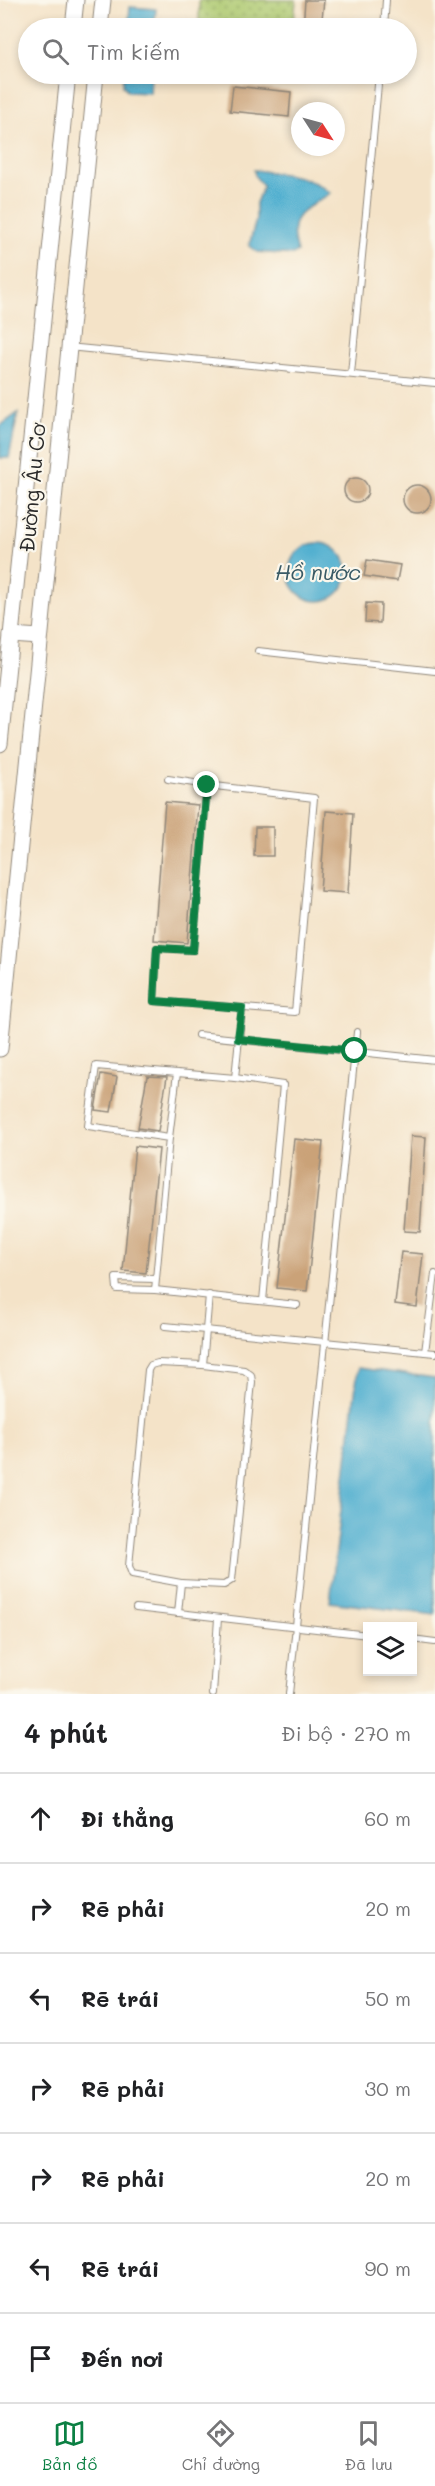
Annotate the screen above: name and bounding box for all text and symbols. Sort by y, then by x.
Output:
search box [18,18,417,84]
icon: search [39,35,72,68]
text: Tìm kiếm [87,37,180,66]
north arrow [291,102,345,156]
street label: Đường Âu Cơ [12,421,51,553]
water label: Hồ nước [275,557,361,586]
route end [193,771,219,797]
route start [341,1037,367,1063]
map controls [363,1622,417,1676]
button: layers [363,1622,417,1676]
text: 4 phút [24,1716,108,1750]
text: Đi bộ · 270 m [281,1720,411,1746]
icon: ahead [24,1802,57,1835]
text: Đi thẳng [81,1804,174,1833]
text: 60 m [364,1805,411,1831]
icon: right [24,1892,57,1925]
text: Rẽ phải [81,1894,165,1923]
text: 20 m [365,1895,411,1921]
icon: left [24,1982,57,2015]
text: Rẽ trái [81,1984,159,2013]
text: 50 m [365,1985,411,2011]
icon: right [24,2072,57,2105]
text: Rẽ phải [81,2074,165,2103]
text: 30 m [365,2075,411,2101]
icon: right [24,2162,57,2195]
text: Rẽ phải [81,2164,165,2193]
text: 20 m [365,2165,411,2191]
icon: left [24,2252,57,2285]
text: Rẽ trái [81,2254,159,2283]
text: 90 m [365,2255,411,2281]
icon: arrive [24,2342,57,2375]
text: Đến nơi [81,2344,164,2373]
tab: Bản đồ [42,2417,97,2474]
tab: Chỉ đường [182,2417,260,2474]
tab: Đã lưu [345,2417,393,2474]

